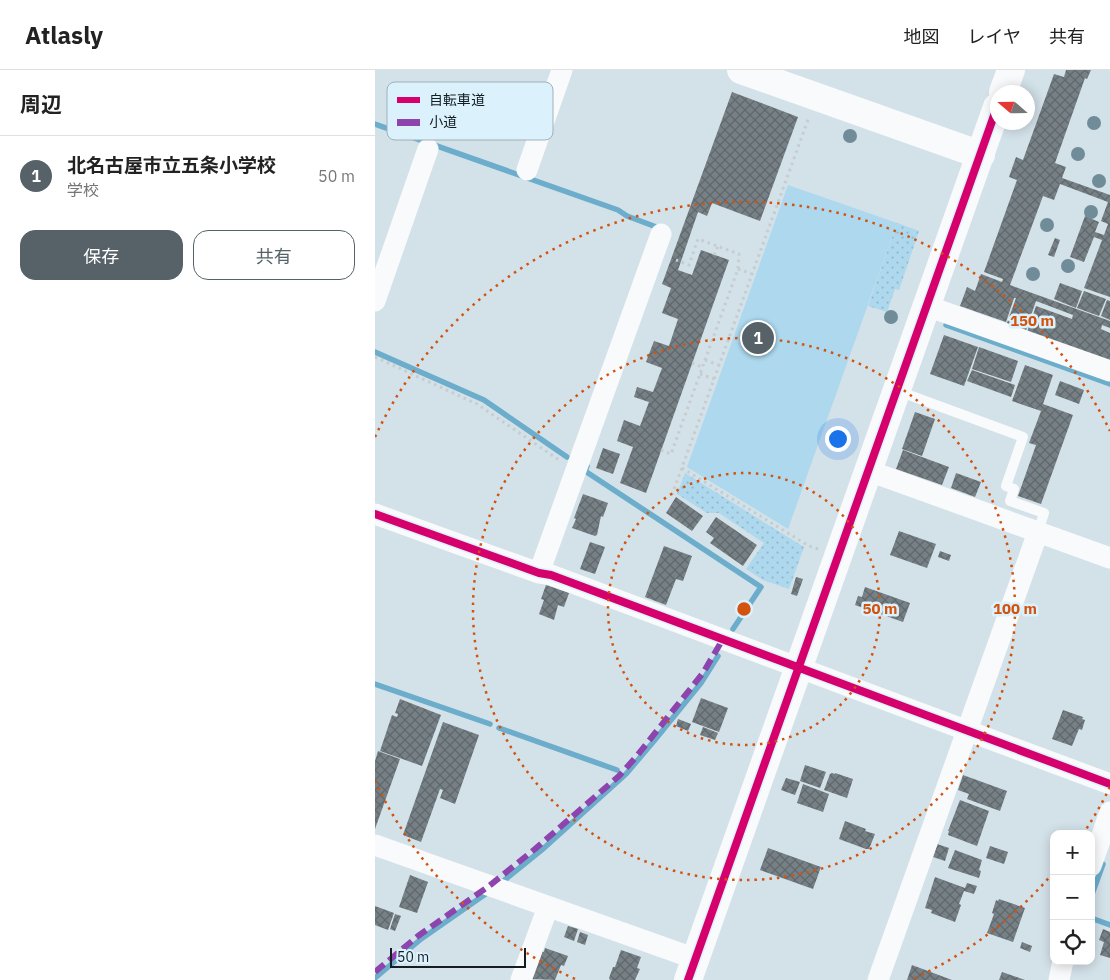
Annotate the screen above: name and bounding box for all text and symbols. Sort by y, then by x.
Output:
text: Atlasly [25,19,103,51]
text: 地図 [904,25,940,48]
text: レイヤ [968,25,1021,48]
text: 共有 [1049,25,1085,48]
legend [387,82,553,140]
north arrow [990,85,1035,130]
text: 周辺 [20,90,62,118]
text: 自転車道 [429,91,485,109]
text: 小道 [429,113,457,131]
text: 北名古屋市立五条小学校 [67,153,276,177]
text: 1 [31,166,41,186]
text: 50 m [318,166,355,186]
text: 学校 [67,180,99,200]
button: 保存 [20,230,183,280]
button: 共有 [193,230,355,280]
text: 150 m [1010,311,1054,330]
pin: 1 [742,319,774,357]
your location [825,426,851,452]
text: 50 m [863,599,897,618]
text: 100 m [993,599,1037,618]
centre of rings [735,600,753,618]
map controls [1050,830,1095,965]
button: + [1050,830,1095,875]
button: − [1050,875,1095,920]
button: locate [1050,920,1095,965]
scale bar [390,945,526,968]
text: 50 m [397,948,429,966]

